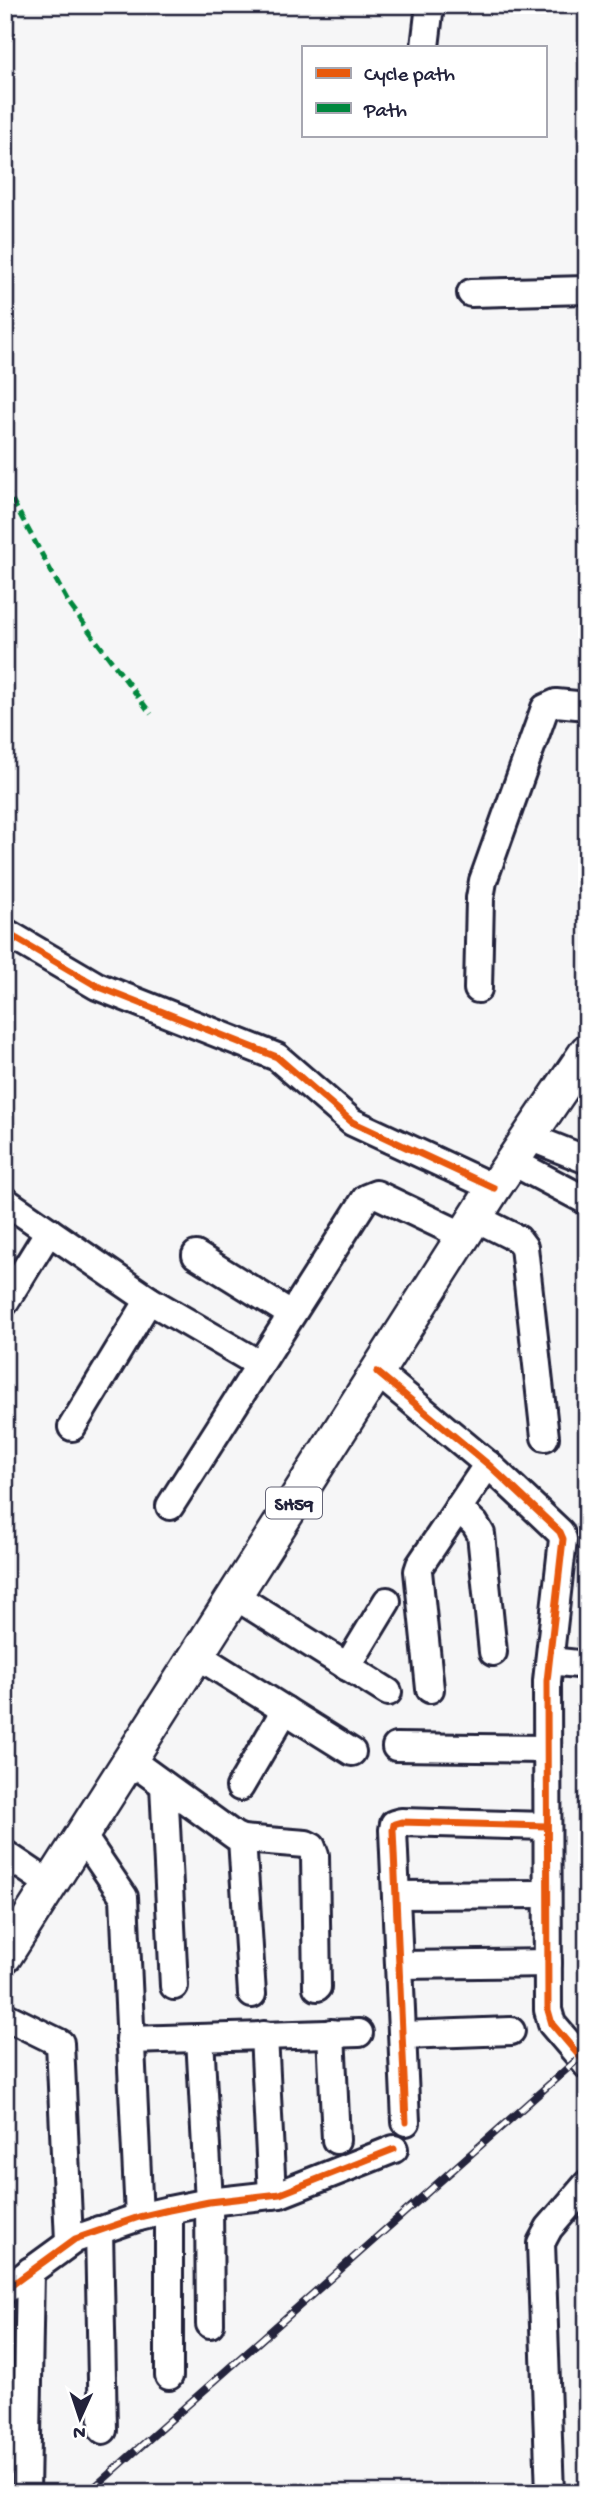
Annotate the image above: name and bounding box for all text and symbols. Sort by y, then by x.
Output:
legend [302,46,546,136]
text: Cycle path [364,64,455,89]
text: Path [363,100,407,125]
road number: SH59 [266,1488,322,1518]
north arrow [46,2382,116,2452]
text: N [72,2420,86,2443]

